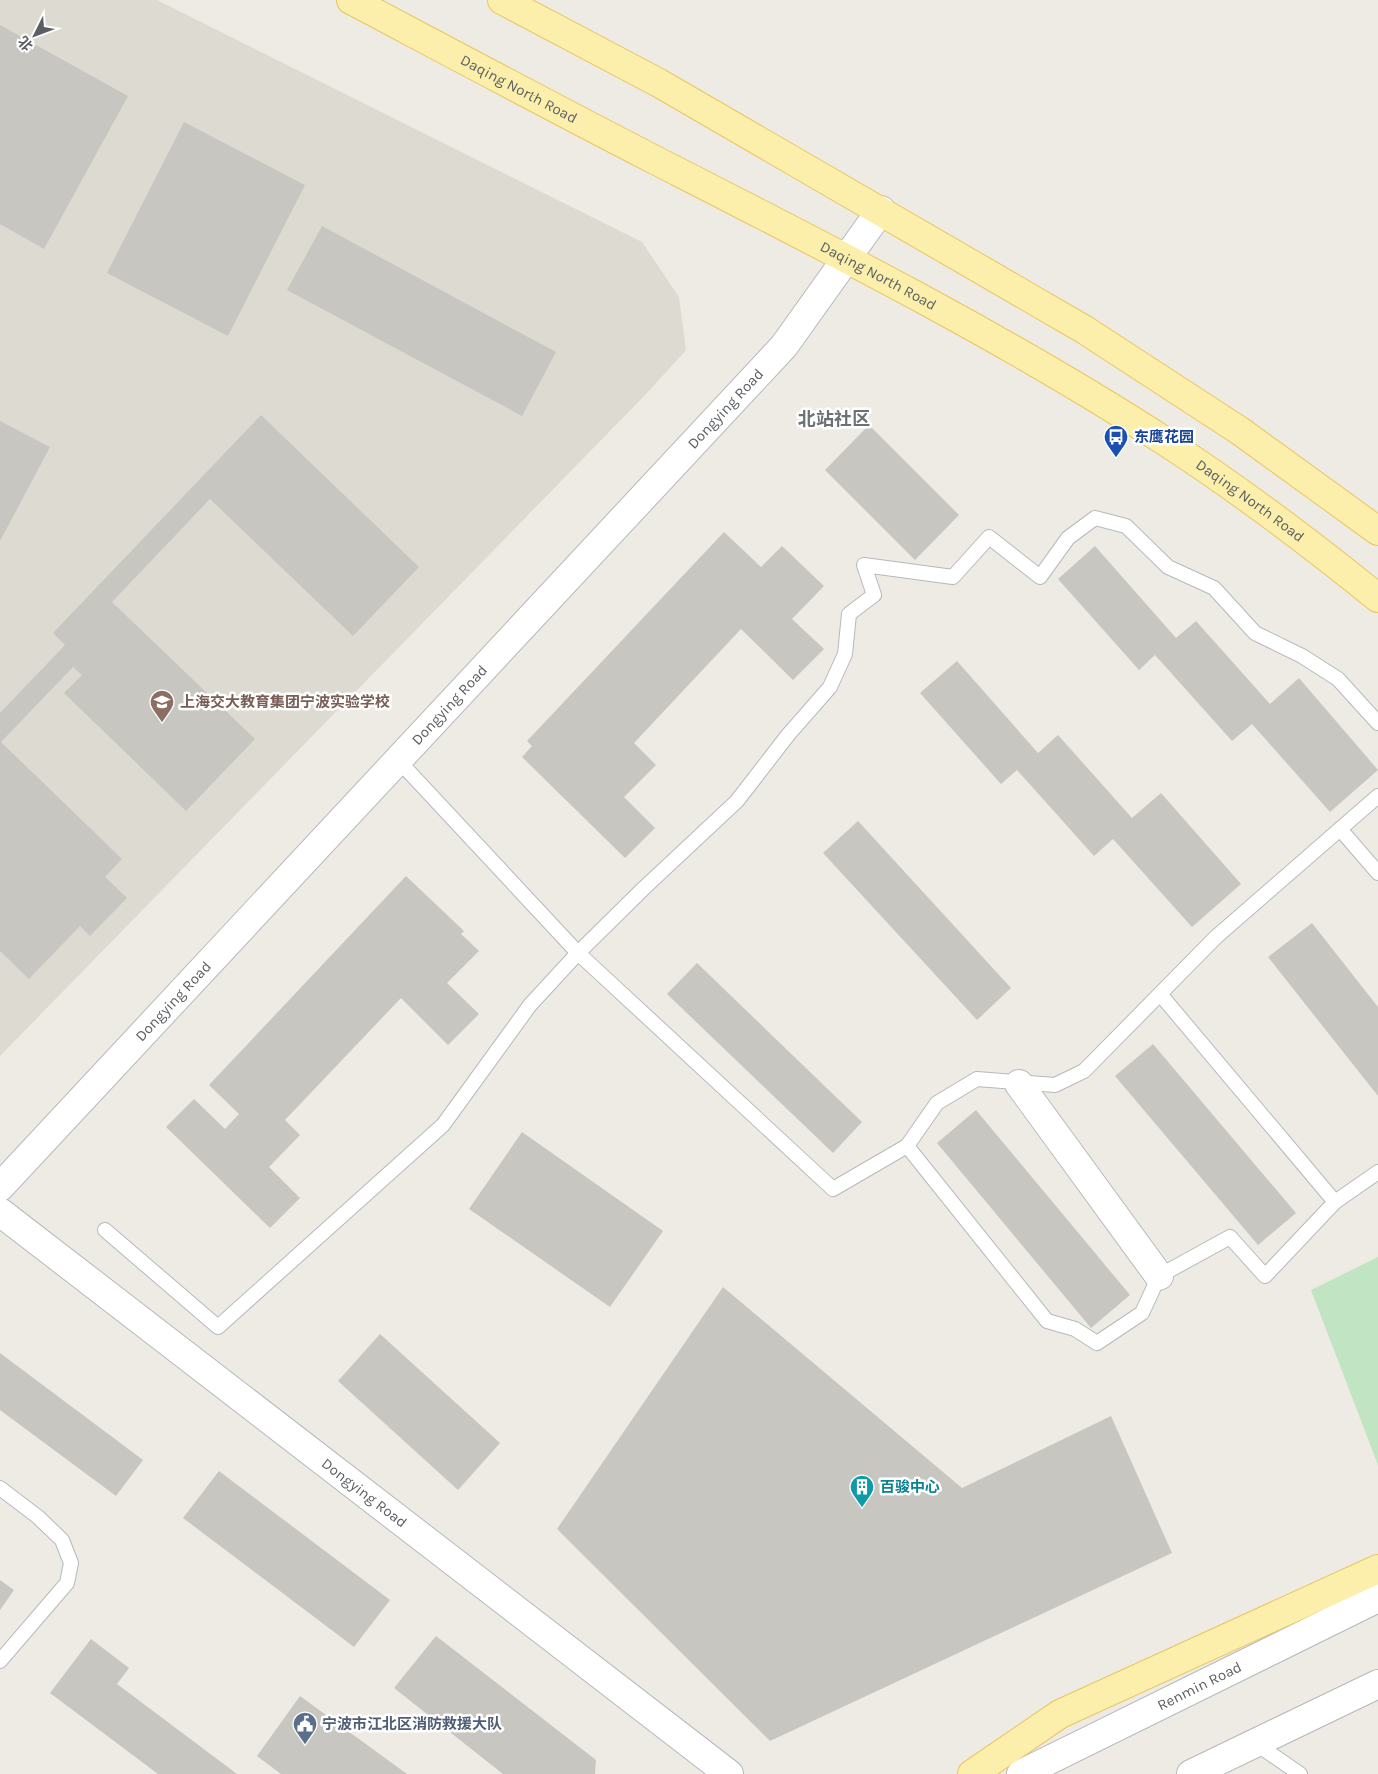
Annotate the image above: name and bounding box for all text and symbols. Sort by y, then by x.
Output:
north arrow [10,10,60,60]
text: 北 [15,32,37,54]
street label: Daqing North Road [457,51,580,127]
street label: Daqing North Road [817,237,940,314]
street label: Dongying Road [684,365,767,453]
district label: 北站社区 [798,408,870,430]
bus stop icon: 东鹰花园 [1103,424,1129,458]
place label: 东鹰花园 [1134,428,1194,446]
street label: Daqing North Road [1193,456,1308,546]
street label: Dongying Road [408,661,491,749]
school or university icon: 上海交大教育集团宁波实验学校 [149,689,175,723]
place label: 上海交大教育集团宁波实验学校 [180,693,390,711]
street label: Dongying Road [131,957,215,1045]
street label: Dongying Road [318,1454,411,1531]
building icon: 百骏中心 [849,1474,875,1508]
place label: 百骏中心 [880,1478,940,1496]
street label: Renmin Road [1154,1658,1245,1714]
public building icon: 宁波市江北区消防救援大队 [292,1711,318,1745]
place label: 宁波市江北区消防救援大队 [322,1715,502,1733]

